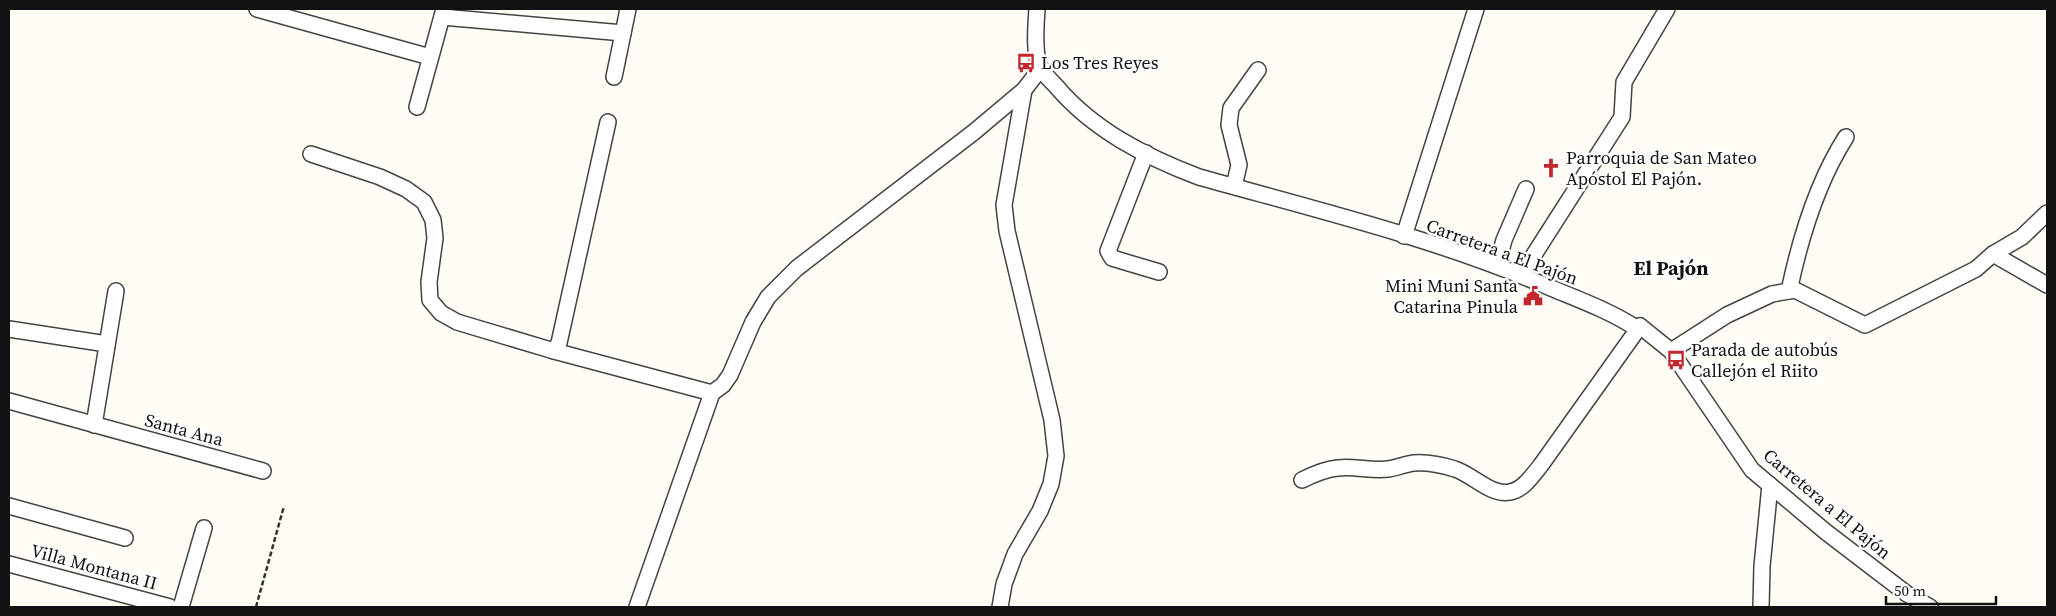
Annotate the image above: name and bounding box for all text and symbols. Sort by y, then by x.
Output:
place label: Los Tres Reyes [1041,50,1159,75]
bus stop icon: Los Tres Reyes [1015,52,1037,74]
place label: Parroquia de San Mateo Apóstol El Pajón. [1566,145,1757,191]
church icon: Parroquia de San Mateo Apóstol El Pajón. [1540,157,1562,179]
street label: Carretera a El Pajón [1423,212,1582,291]
district label: El Pajón [1634,254,1708,282]
place label: Mini Muni Santa Catarina Pinula [1385,273,1519,319]
public building icon: Mini Muni Santa Catarina Pinula [1522,285,1544,307]
place label: Parada de autobús Callejón el Riito [1691,337,1838,383]
bus stop icon: Parada de autobús Callejón el Riito [1665,349,1687,371]
street label: Santa Ana [142,407,227,452]
street label: Carretera a El Pajón [1758,443,1897,565]
street label: Villa Montana II [28,538,160,595]
scale bar [1886,574,1996,606]
text: 50 m [1894,580,1926,601]

